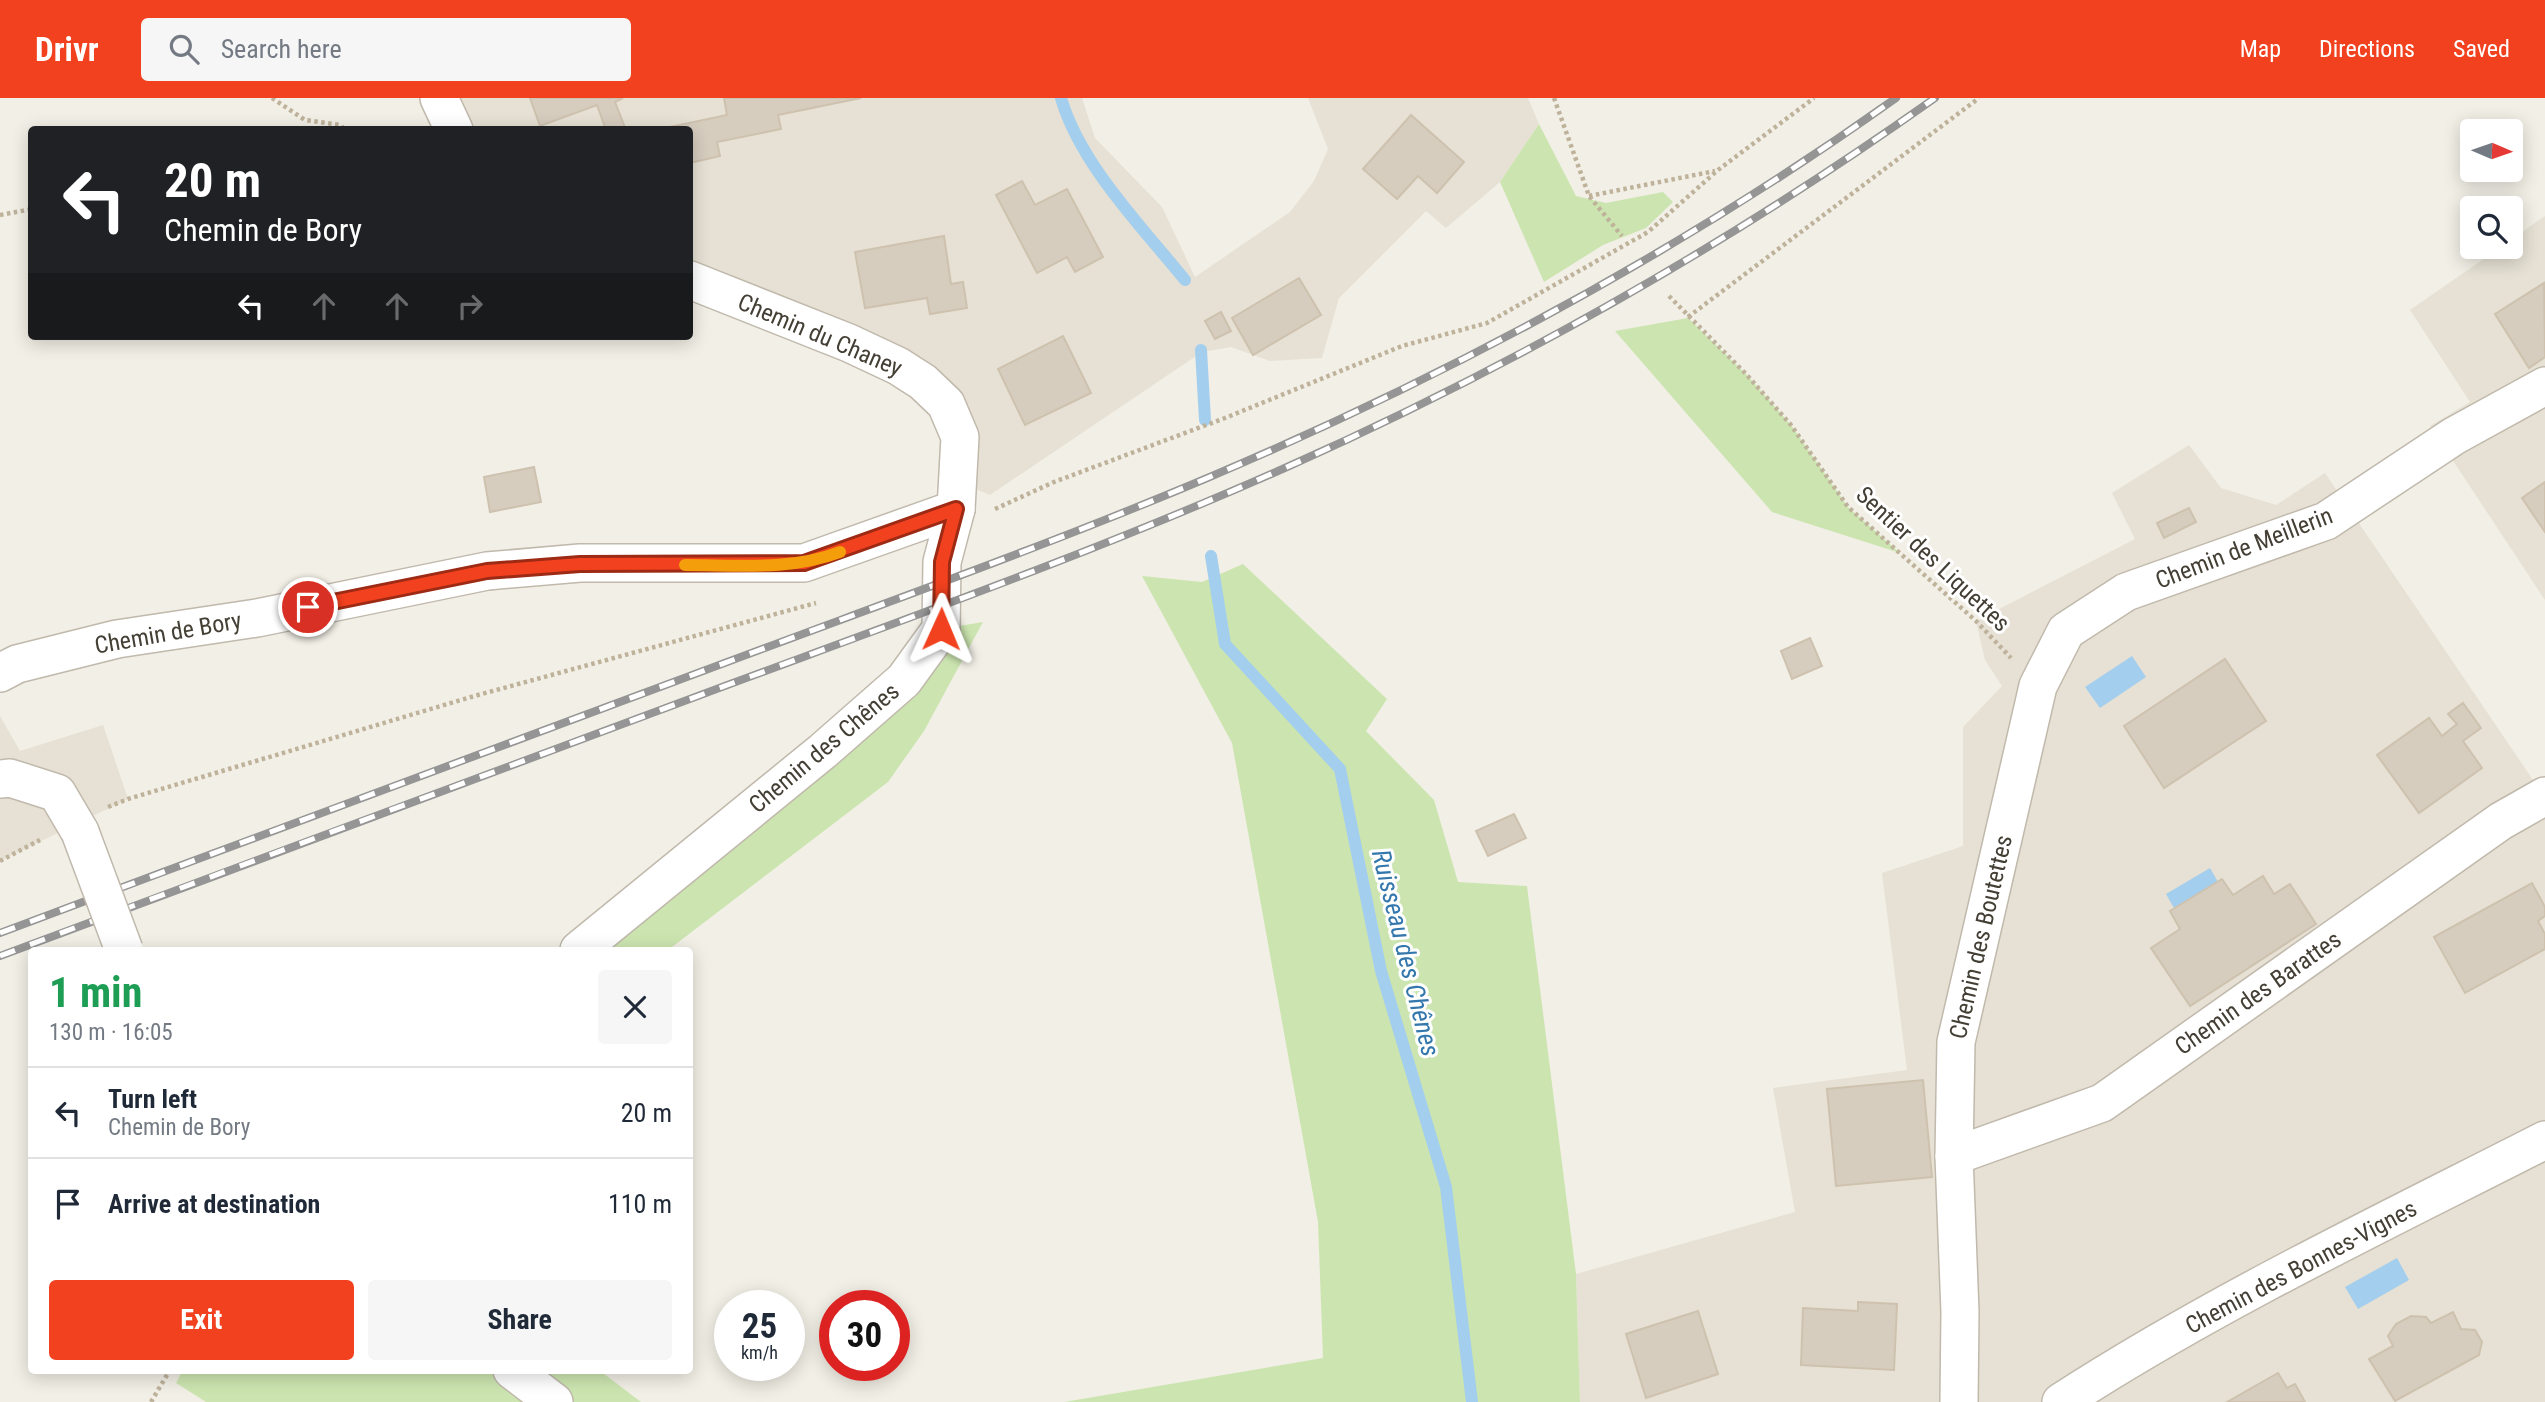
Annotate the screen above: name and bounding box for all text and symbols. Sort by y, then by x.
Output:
search box [141,18,631,81]
text: Drivr [35,30,99,69]
icon: search [165,30,203,68]
text: Search here [221,34,342,64]
text: Map [2240,35,2281,63]
text: Directions [2319,35,2415,63]
text: Saved [2453,35,2510,63]
north arrow [2460,119,2524,182]
map controls [2460,119,2523,259]
text: 20 m [164,152,261,209]
icon: left [49,154,140,245]
button: search [2460,196,2523,259]
text: Chemin de Bory [164,211,362,249]
icon: left [232,287,270,325]
icon: ahead [305,287,343,325]
icon: ahead [378,287,416,325]
icon: right [451,287,489,325]
street label: Chemin du Chaney [734,288,906,382]
street label: Sentier des Liquettes [1850,481,2016,637]
street label: Chemin de Meillerin [2151,501,2337,595]
pin [278,577,338,637]
icon: arrive [289,588,327,626]
position arrow [904,592,978,666]
street label: Chemin de Bory [92,606,244,660]
street label: Chemin des Chênes [743,677,905,819]
street label: Chemin des Boutettes [1944,832,2018,1042]
water label: Ruisseau des Chênes [1366,847,1446,1059]
street label: Chemin des Barattes [2170,925,2346,1061]
text: 1 min [49,968,142,1017]
button: close [598,970,672,1044]
text: 130 m · 16:05 [49,1019,173,1046]
text: Turn left [108,1084,197,1114]
icon: left [49,1094,87,1132]
text: 20 m [621,1098,672,1128]
text: Chemin de Bory [108,1114,250,1141]
icon: arrive [49,1185,87,1223]
text: Arrive at destination [108,1189,320,1219]
text: 110 m [608,1189,672,1219]
street label: Chemin des Bonnes-Vignes [2181,1194,2421,1340]
button: Exit [49,1280,354,1360]
button: Share [368,1280,672,1360]
speed limit sign: 30 [819,1290,910,1381]
text: 25 [742,1306,777,1347]
text: km/h [741,1342,778,1363]

